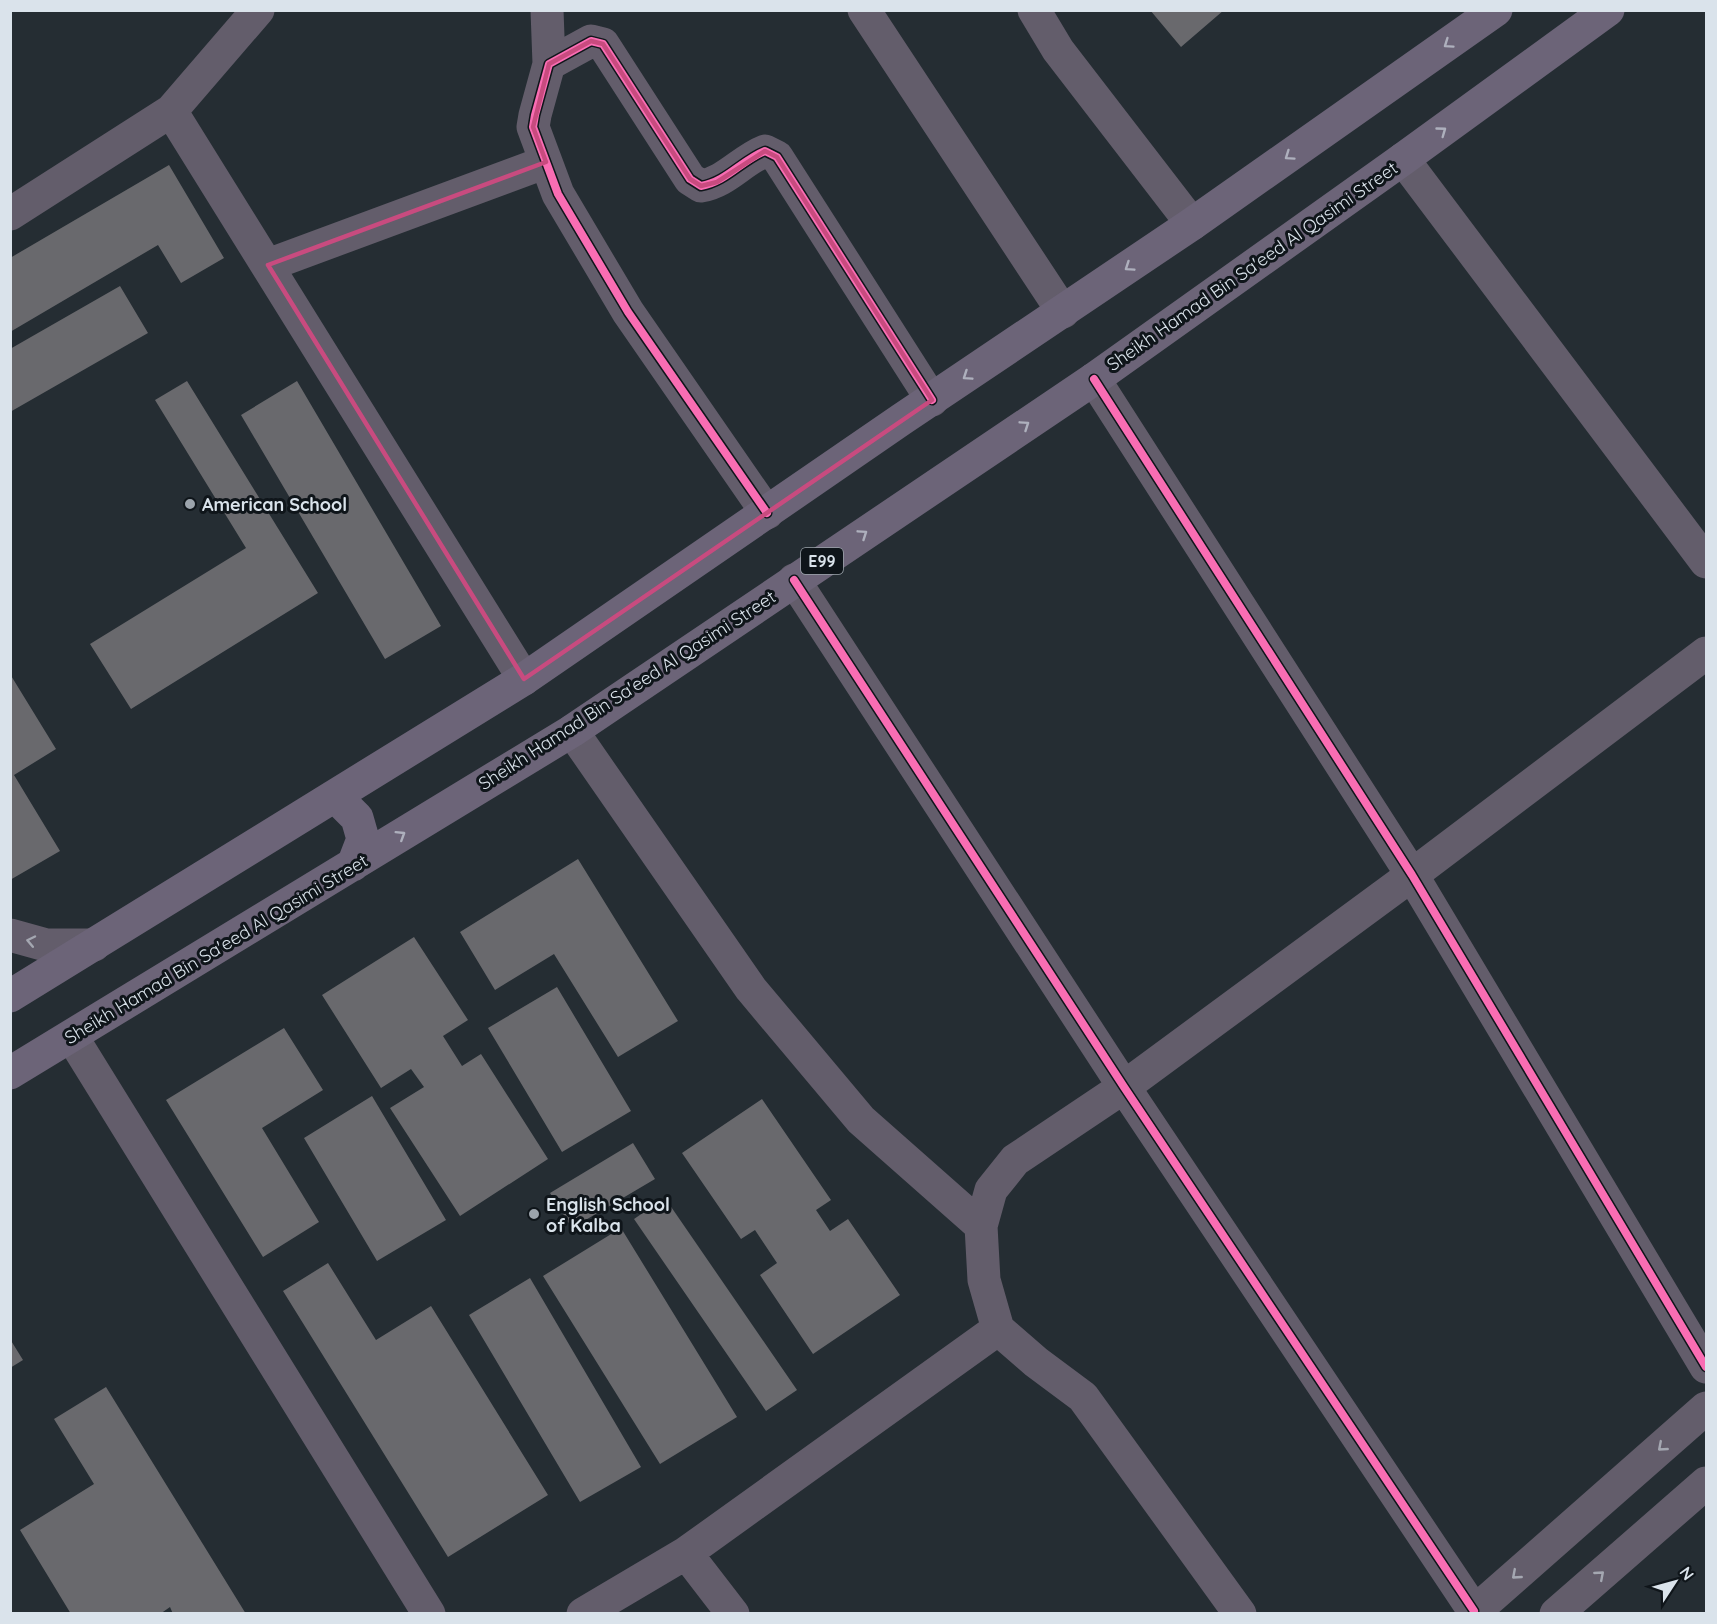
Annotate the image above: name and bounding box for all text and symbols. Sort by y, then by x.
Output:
one-way arrow [1444,37,1455,48]
one-way arrow [1435,127,1446,138]
one-way arrow [1284,149,1295,160]
street label: Sheikh Hamad Bin Sa'eed Al Qasimi Street [1102,156,1402,376]
one-way arrow [1124,260,1135,271]
one-way arrow [962,369,973,380]
one-way arrow [1019,421,1030,432]
place label: American School [202,493,347,516]
marker: American School [183,497,197,511]
one-way arrow [857,530,868,541]
road number: E99 [801,548,843,574]
street label: Sheikh Hamad Bin Sa'eed Al Qasimi Street [474,585,780,795]
one-way arrow [395,831,405,843]
street label: Sheikh Hamad Bin Sa'eed Al Qasimi Street [60,849,372,1049]
one-way arrow [26,936,36,949]
place label: English School of Kalba [546,1193,670,1237]
marker: English School of Kalba [527,1207,541,1221]
one-way arrow [1659,1440,1669,1451]
north arrow [1645,1552,1705,1612]
text: N [1676,1563,1699,1584]
one-way arrow [1512,1568,1523,1579]
one-way arrow [1593,1571,1604,1582]

